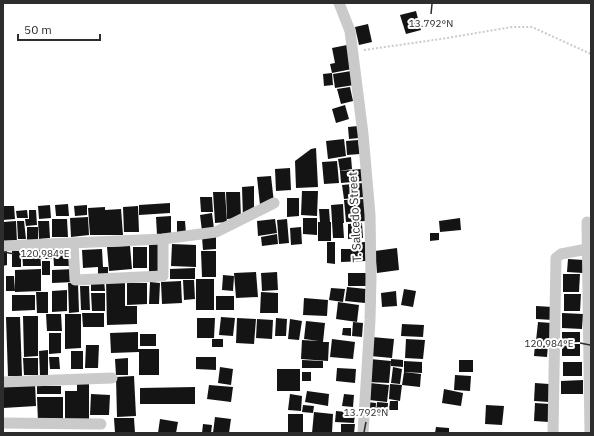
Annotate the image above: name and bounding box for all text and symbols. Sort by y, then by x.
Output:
scale bar [18,16,100,42]
text: 13.792°N [409,17,453,30]
text: 50 m [24,22,52,37]
street label: T. Salcedo Street [345,171,364,263]
text: 120.984°E [20,247,70,260]
text: 120.984°E [524,337,574,350]
text: 13.792°N [344,406,388,419]

